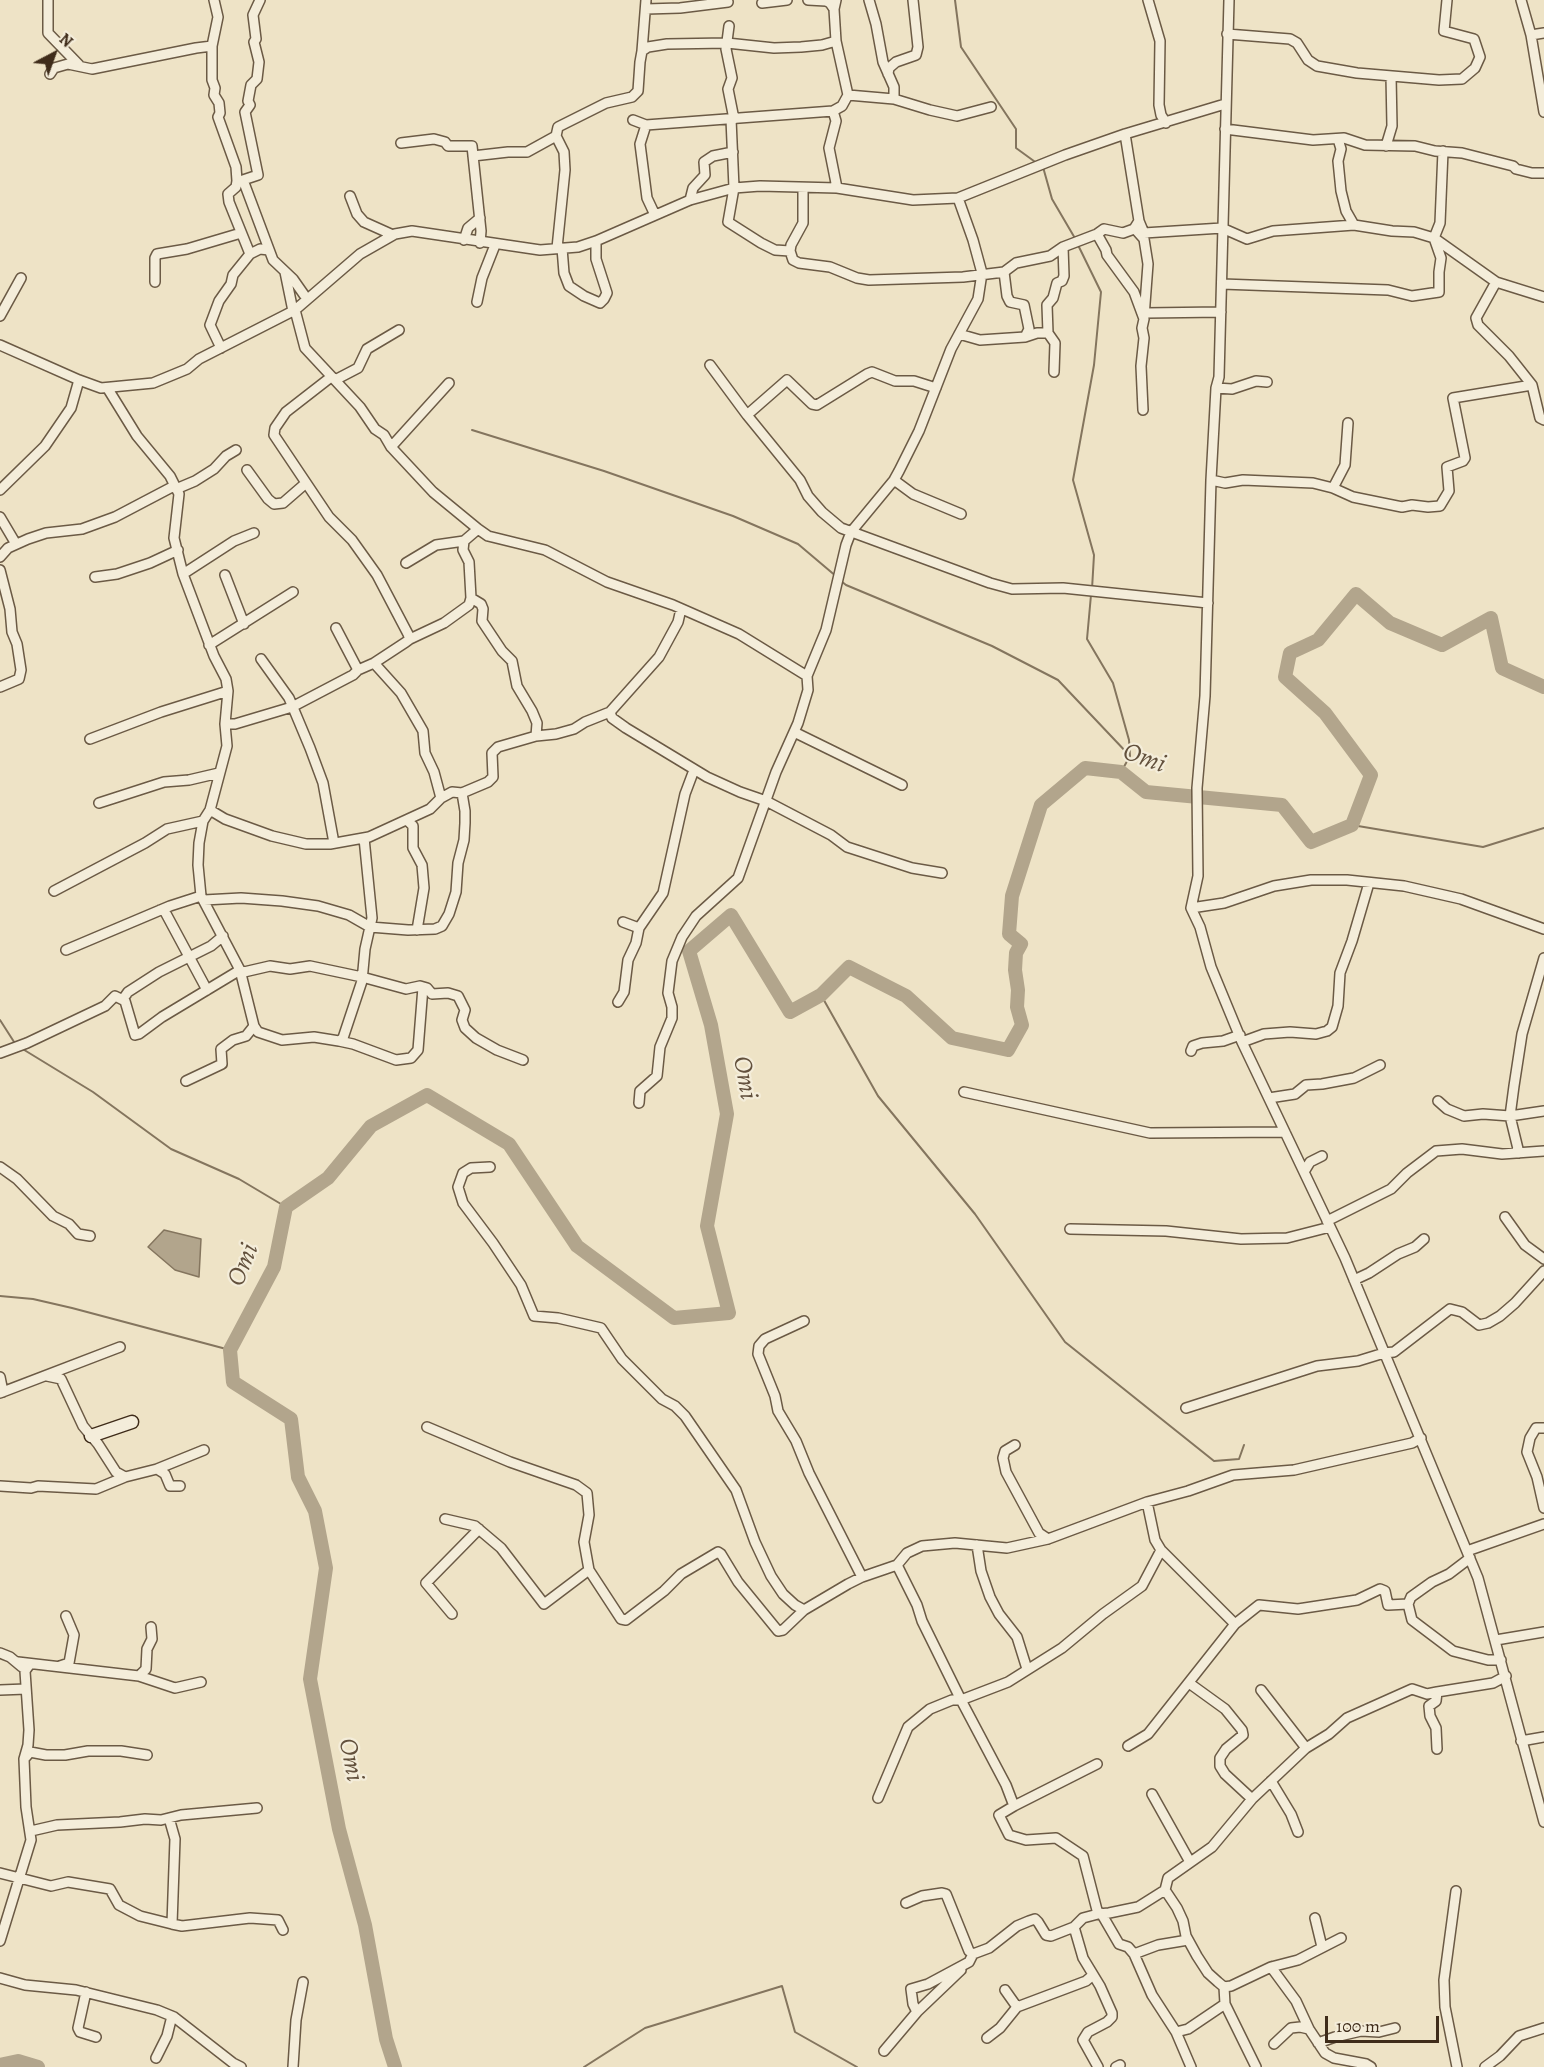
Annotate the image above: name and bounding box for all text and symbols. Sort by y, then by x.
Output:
north arrow [24,24,84,84]
text: N [54,28,77,53]
water label: Omi [1118,737,1170,781]
water label: Omi [725,1054,763,1102]
water label: Omi [221,1239,267,1291]
water label: Omi [331,1736,369,1784]
scale bar [1328,2004,1442,2042]
text: 100 m [1336,2014,1380,2038]

